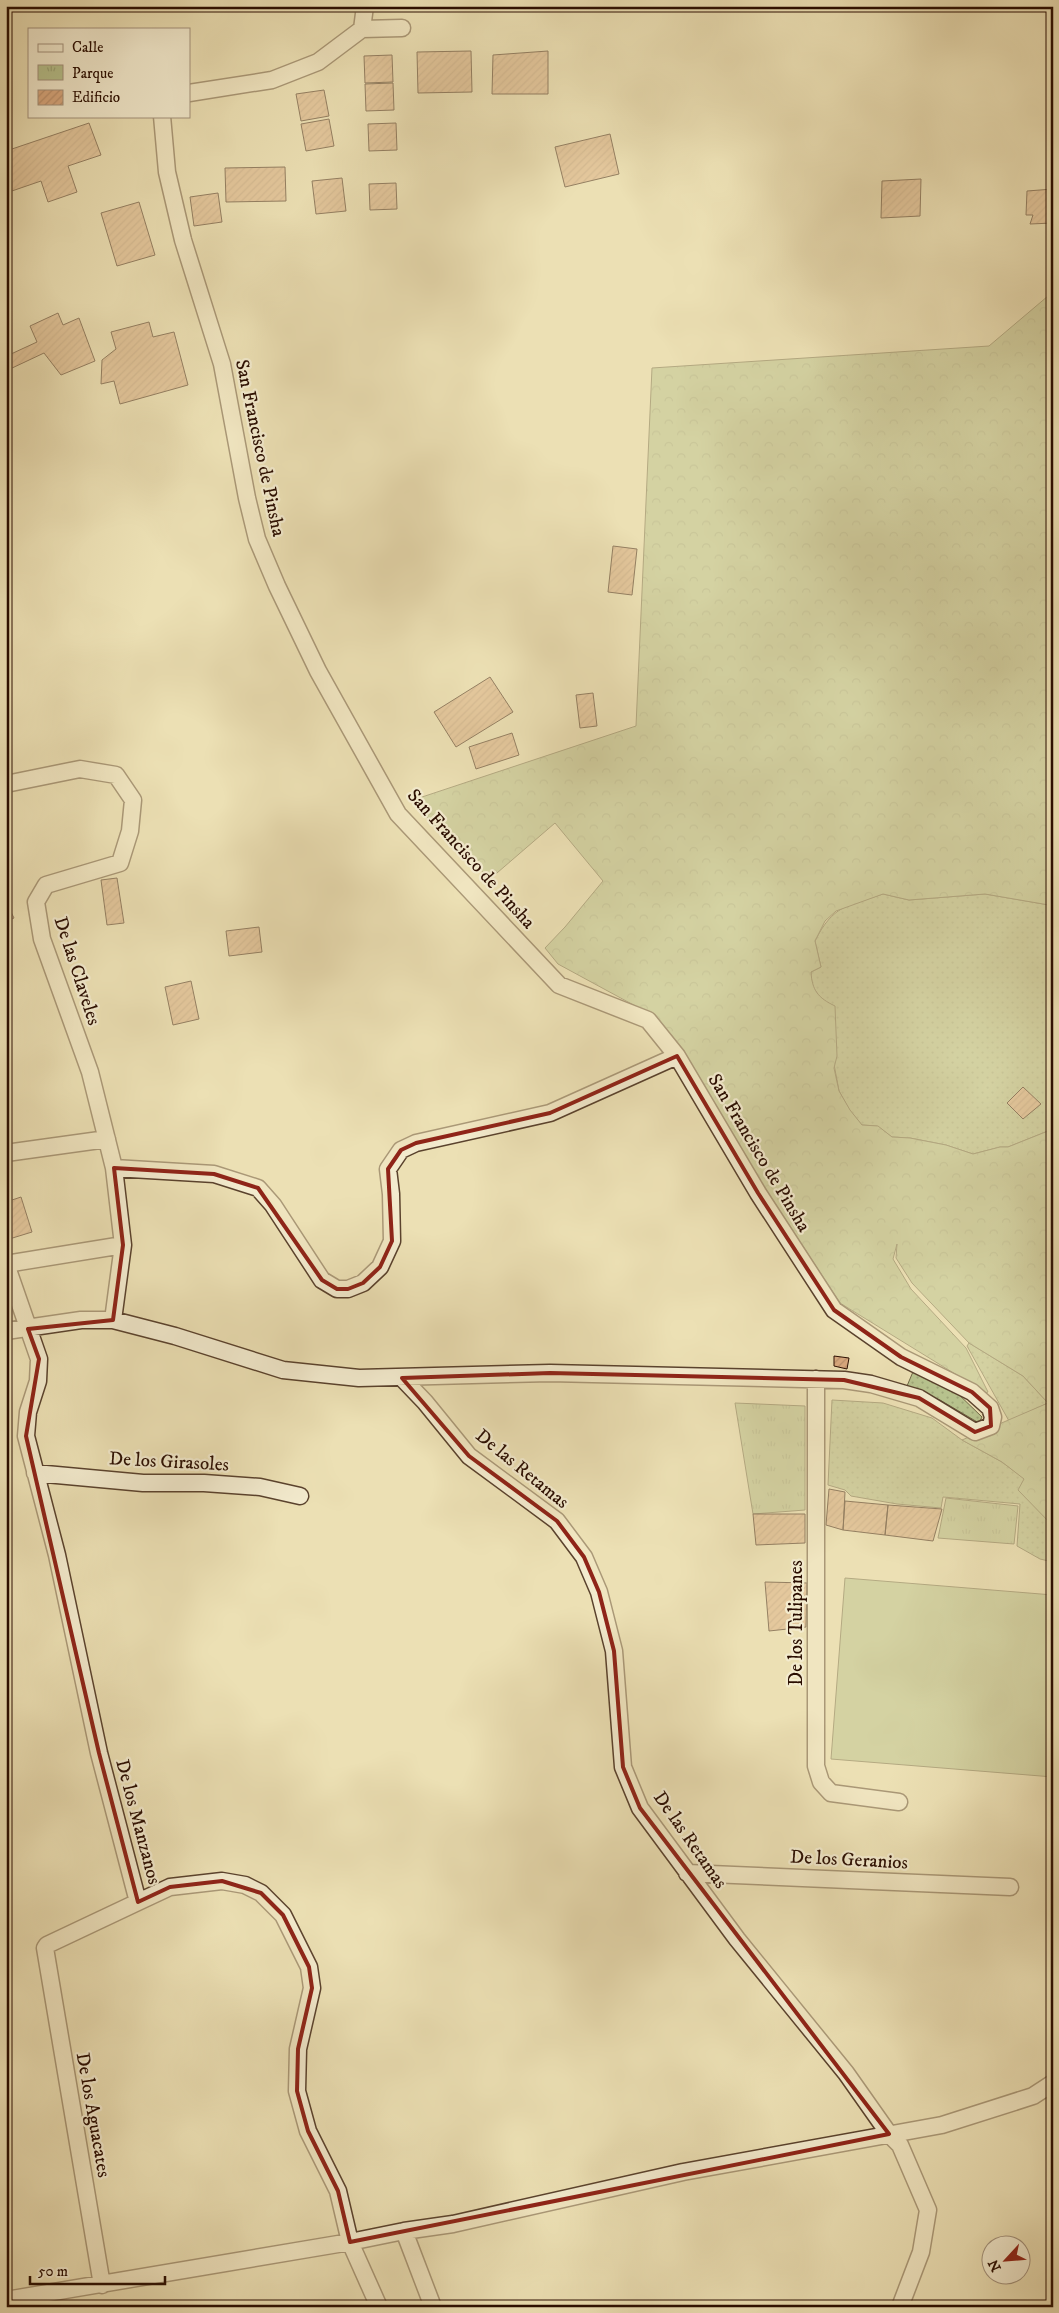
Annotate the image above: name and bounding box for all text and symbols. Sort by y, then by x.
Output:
legend [28,28,190,118]
text: Calle [72,38,104,57]
text: Parque [72,64,113,83]
text: Edificio [72,88,120,107]
street label: San Francisco de Pinsha [230,357,290,539]
street label: San Francisco de Pinsha [402,784,540,934]
street label: De las Claveles [49,914,105,1028]
street label: San Francisco de Pinsha [703,1070,815,1236]
street label: De las Retamas [471,1424,573,1514]
street label: De los Girasoles [108,1447,230,1477]
street label: De los Tulipanes [785,1560,808,1686]
street label: De los Manzanos [110,1757,166,1887]
street label: De las Retamas [648,1787,732,1893]
street label: De los Geranios [789,1845,909,1875]
street label: De los Aguacates [71,2051,115,2179]
north arrow [982,2236,1032,2286]
scale bar [30,2253,165,2285]
text: N [984,2256,1006,2274]
text: 50 m [38,2262,68,2281]

